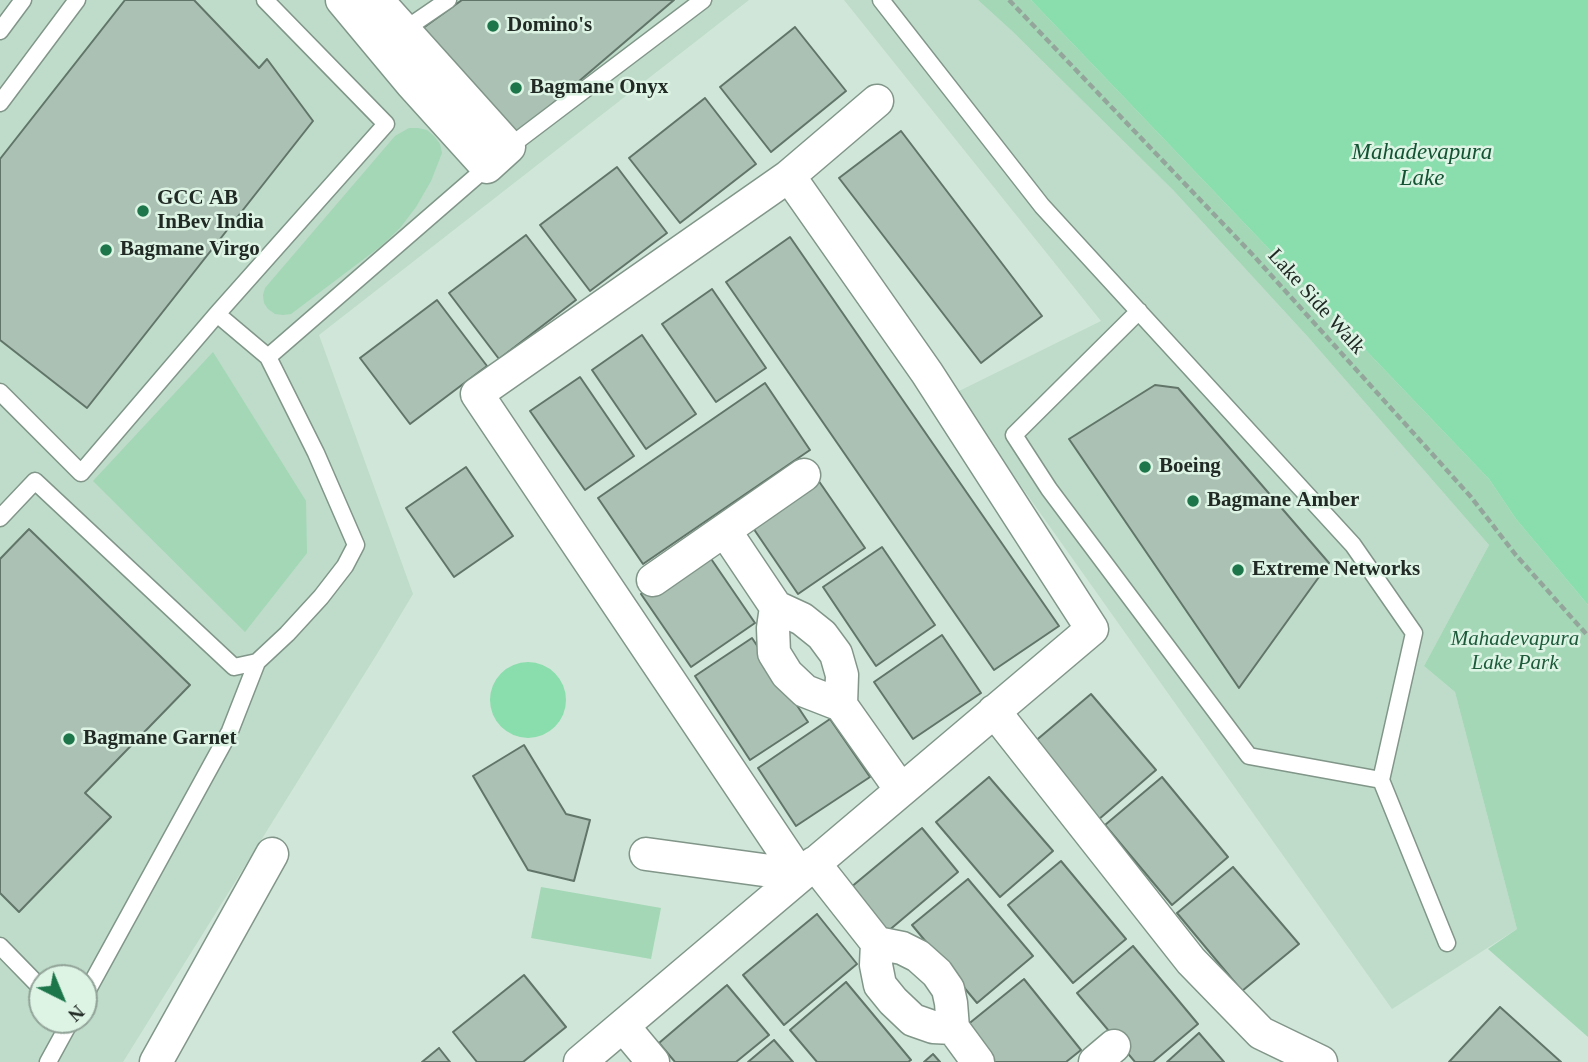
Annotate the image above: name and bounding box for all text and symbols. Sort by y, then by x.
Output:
place label: Domino's [507,13,592,39]
marker: Domino's [485,18,501,34]
place label: Bagmane Onyx [530,75,668,101]
marker: Bagmane Onyx [508,80,524,96]
water label: Mahadevapura Lake [1352,139,1492,193]
place label: GCC AB InBev India [157,186,264,236]
marker: GCC AB InBev India [135,203,151,219]
place label: Bagmane Virgo [120,237,260,263]
marker: Bagmane Virgo [98,242,114,258]
street label: Lake Side Walk [1262,244,1370,360]
place label: Boeing [1159,454,1221,480]
marker: Boeing [1137,459,1153,475]
place label: Bagmane Amber [1207,488,1359,514]
marker: Bagmane Amber [1185,493,1201,509]
place label: Extreme Networks [1252,557,1420,583]
marker: Extreme Networks [1230,562,1246,578]
park label: Mahadevapura Lake Park [1451,626,1579,676]
place label: Bagmane Garnet [83,726,236,752]
marker: Bagmane Garnet [61,731,77,747]
north arrow [28,964,98,1034]
text: N [64,1001,88,1026]

